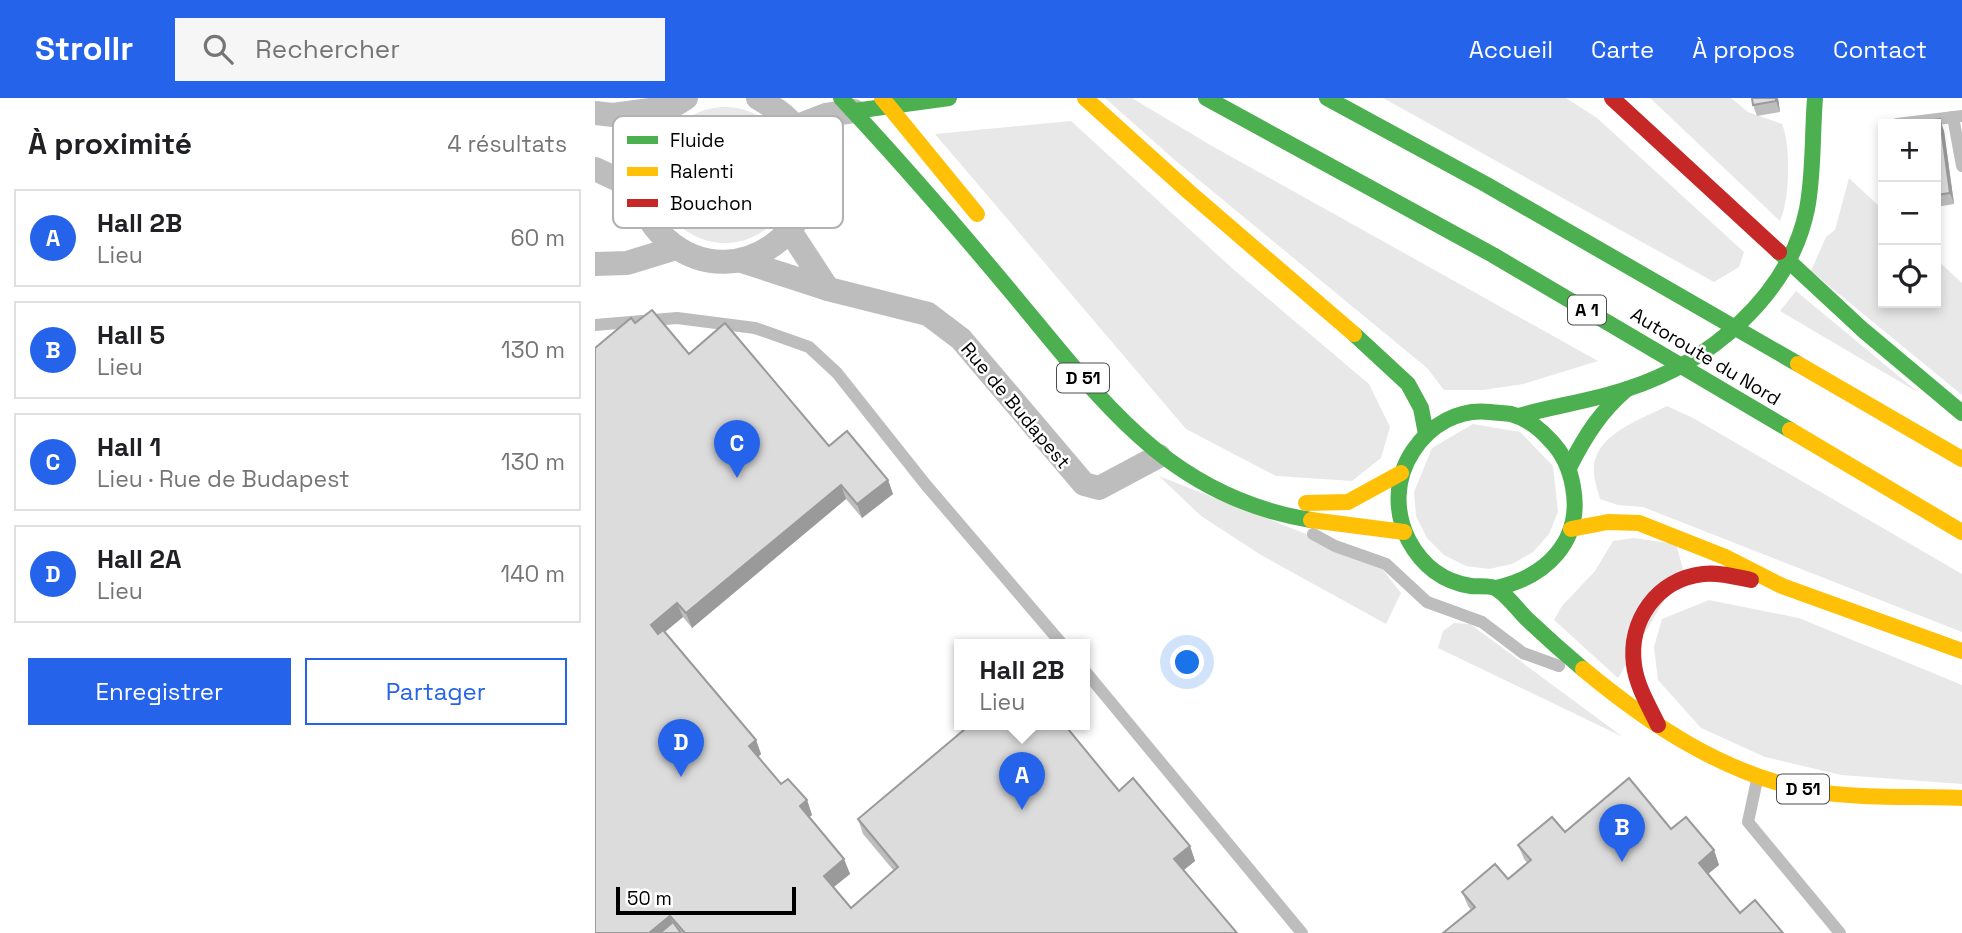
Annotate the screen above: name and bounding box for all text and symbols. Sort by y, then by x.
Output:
search box [175,18,665,81]
text: Strollr [35,28,133,70]
icon: search [199,30,237,68]
text: Rechercher [255,32,400,66]
text: Accueil [1469,34,1553,65]
text: Carte [1591,34,1654,65]
text: À propos [1692,34,1795,65]
text: Contact [1833,34,1927,65]
legend [613,116,843,228]
map controls [1878,119,1941,308]
button: + [1878,119,1941,182]
text: À proximité [28,124,192,163]
text: Fluide [670,128,725,153]
text: 4 résultats [447,129,567,159]
text: Ralenti [670,159,734,184]
button: − [1878,182,1941,245]
text: Bouchon [670,191,752,216]
text: Hall 2B [97,206,182,240]
text: A [46,223,60,253]
text: 60 m [510,223,565,253]
text: Lieu [97,240,143,270]
button: locate [1878,245,1941,308]
road number: A 1 [1568,295,1606,324]
street label: Autoroute du Nord [1626,302,1785,411]
text: Hall 5 [97,318,165,352]
text: B [45,335,61,365]
text: 130 m [501,335,565,365]
street label: Rue de Budapest [955,337,1076,474]
text: Lieu [97,352,143,382]
road number: D 51 [1057,364,1109,392]
pin: C [714,420,760,478]
text: Hall 1 [97,430,161,464]
text: C [46,447,60,477]
text: 130 m [501,447,565,477]
text: Lieu · Rue de Budapest [97,464,350,494]
text: Hall 2A [97,542,181,576]
text: D [45,559,61,589]
text: 140 m [501,559,565,589]
text: Lieu [97,576,143,606]
popup [954,639,1090,730]
your location [1170,645,1204,679]
text: Hall 2B [979,653,1065,687]
button: Enregistrer [28,658,291,725]
button: Partager [305,658,567,725]
text: Lieu [979,687,1025,717]
pin: D [658,719,704,777]
pin: A [999,752,1045,810]
road number: D 51 [1777,774,1829,804]
pin: B [1599,804,1645,862]
scale bar [616,884,796,916]
text: 50 m [627,886,672,911]

